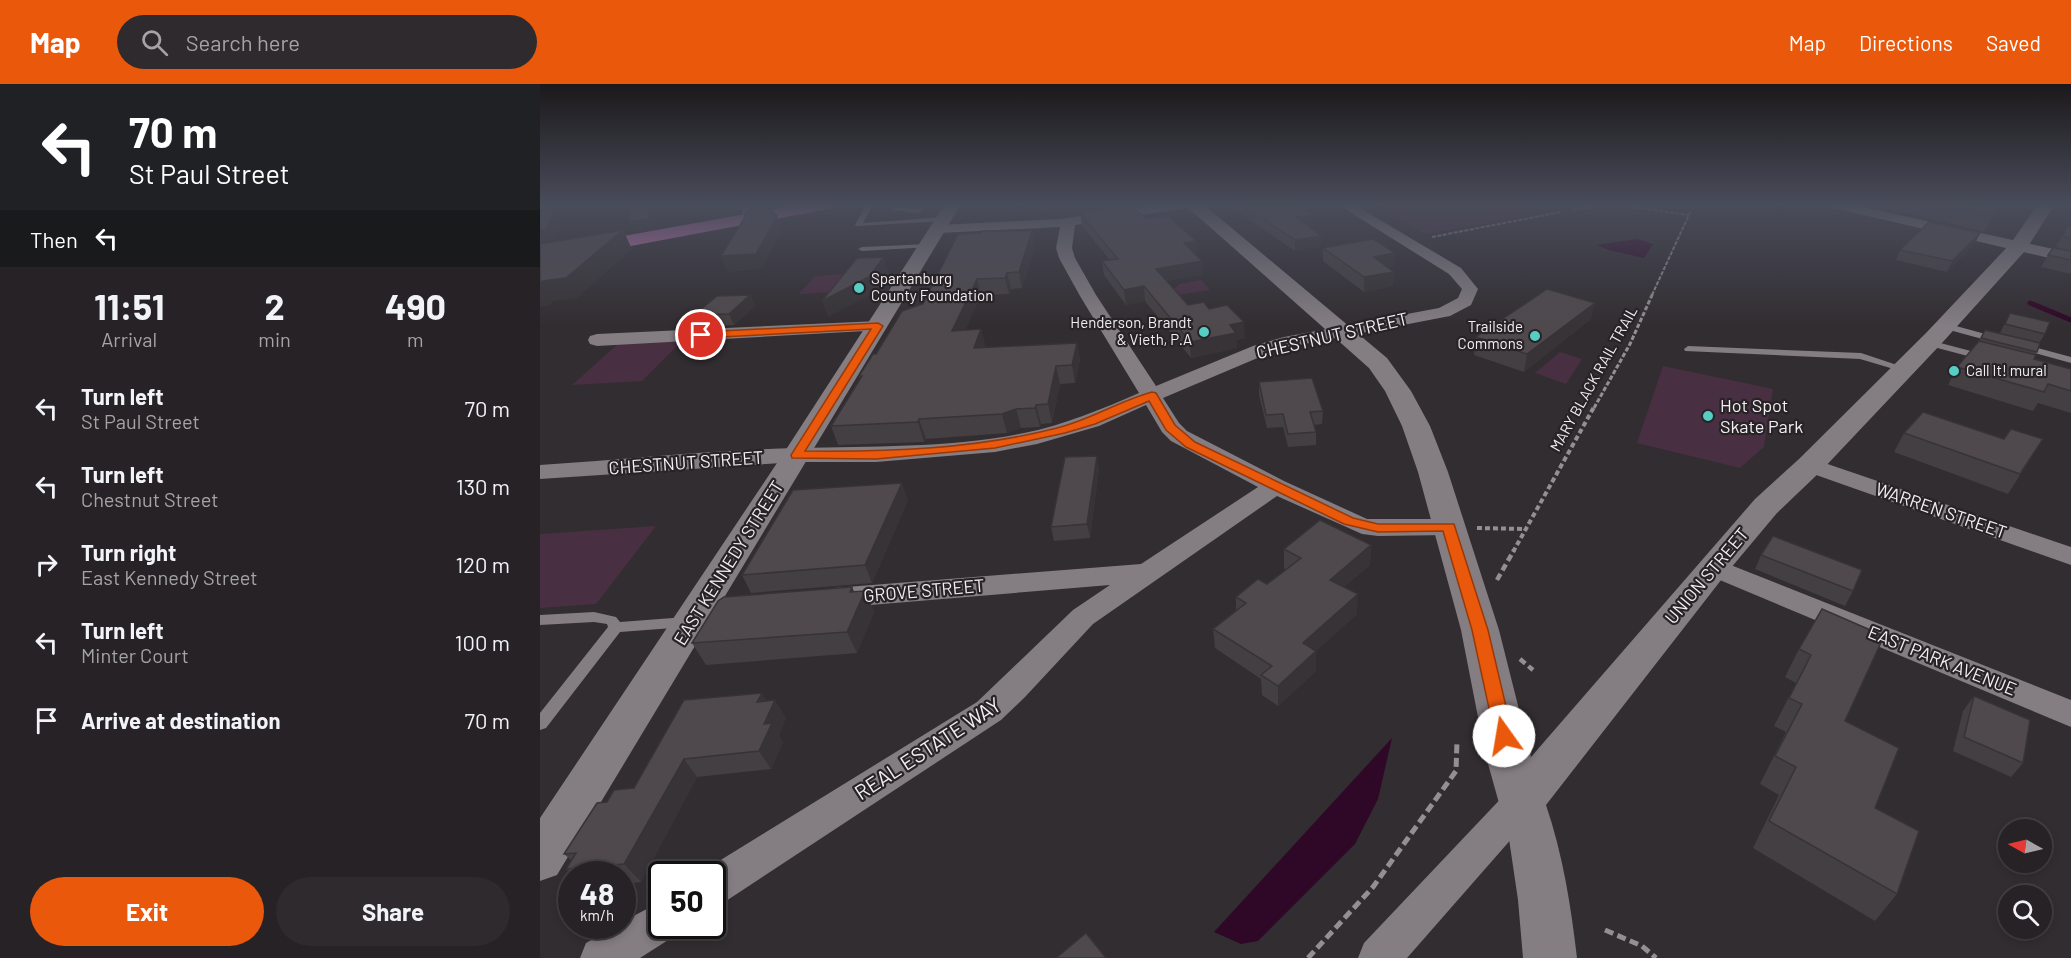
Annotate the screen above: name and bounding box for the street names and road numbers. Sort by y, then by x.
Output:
street label: MARY BLACK RAIL TRAIL [1546,303,1641,454]
street label: CHESTNUT STREET [1254,307,1410,363]
street label: CHESTNUT STREET [608,446,764,478]
street label: EAST KENNEDY STREET [669,476,788,649]
street label: WARREN STREET [1873,477,2010,543]
street label: UNION STREET [1660,523,1753,628]
street label: GROVE STREET [862,574,985,606]
street label: EAST PARK AVENUE [1865,620,2020,700]
street label: REAL ESTATE WAY [849,691,1005,804]

